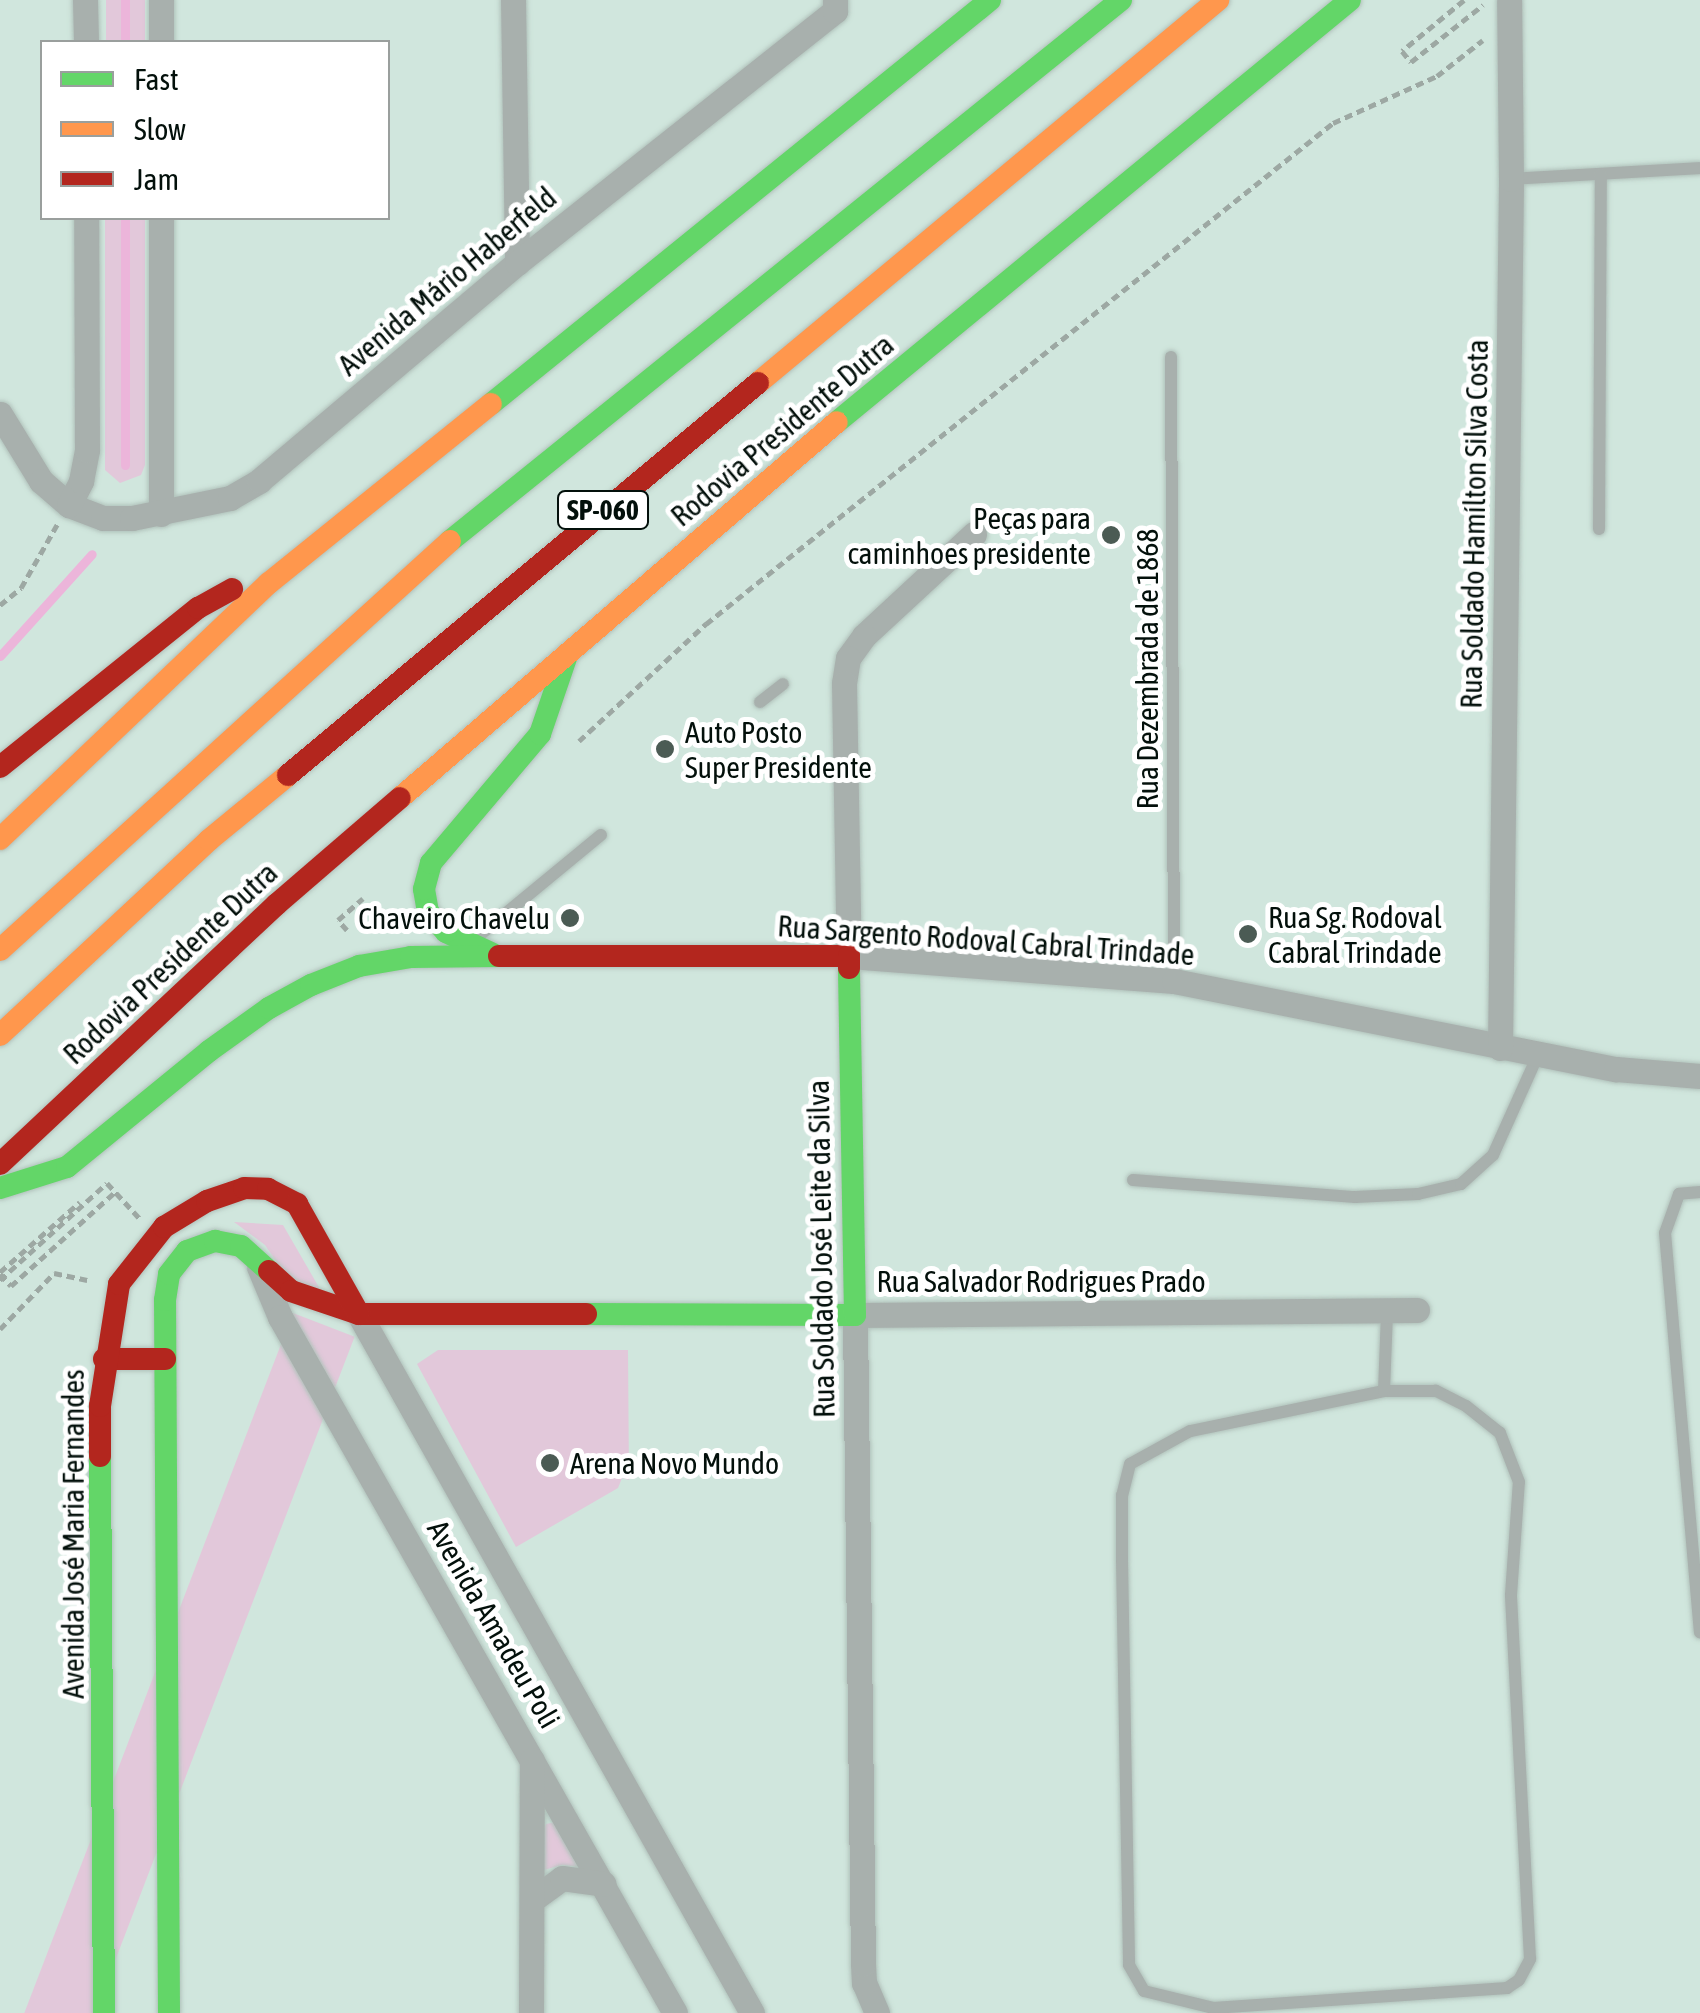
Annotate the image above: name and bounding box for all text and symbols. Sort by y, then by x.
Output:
legend [40,40,390,220]
text: Fast [134,62,179,96]
text: Slow [134,112,186,146]
text: Jam [134,162,179,196]
street label: Avenida Mário Haberfeld [331,179,563,383]
street label: Rodovia Presidente Dutra [663,326,901,534]
street label: Rua Soldado Hamílton Silva Costa [1453,339,1495,709]
road number: SP-060 [556,487,650,533]
place label: Peças para caminhoes presidente [847,500,1091,570]
marker: Peças para caminhoes presidente [1100,524,1122,546]
street label: Rua Dezembrada de 1868 [1129,529,1165,809]
place label: Auto Posto Super Presidente [685,714,872,784]
marker: Auto Posto Super Presidente [654,738,676,760]
street label: Rodovia Presidente Dutra [55,854,285,1072]
place label: Rua Sg. Rodoval Cabral Trindade [1268,899,1442,970]
place label: Chaveiro Chavelu [358,900,550,936]
marker: Chaveiro Chavelu [559,907,581,929]
street label: Rua Sargento Rodoval Cabral Trindade [776,907,1196,973]
marker: Rua Sg. Rodoval Cabral Trindade [1237,923,1259,945]
street label: Rua Soldado José Leite da Silva [800,1080,842,1418]
street label: Rua Salvador Rodrigues Prado [876,1263,1206,1299]
street label: Avenida José Maria Fernandes [55,1369,91,1699]
place label: Arena Novo Mundo [570,1445,779,1481]
marker: Arena Novo Mundo [539,1452,561,1474]
street label: Avenida Amadeu Poli [420,1514,568,1734]

